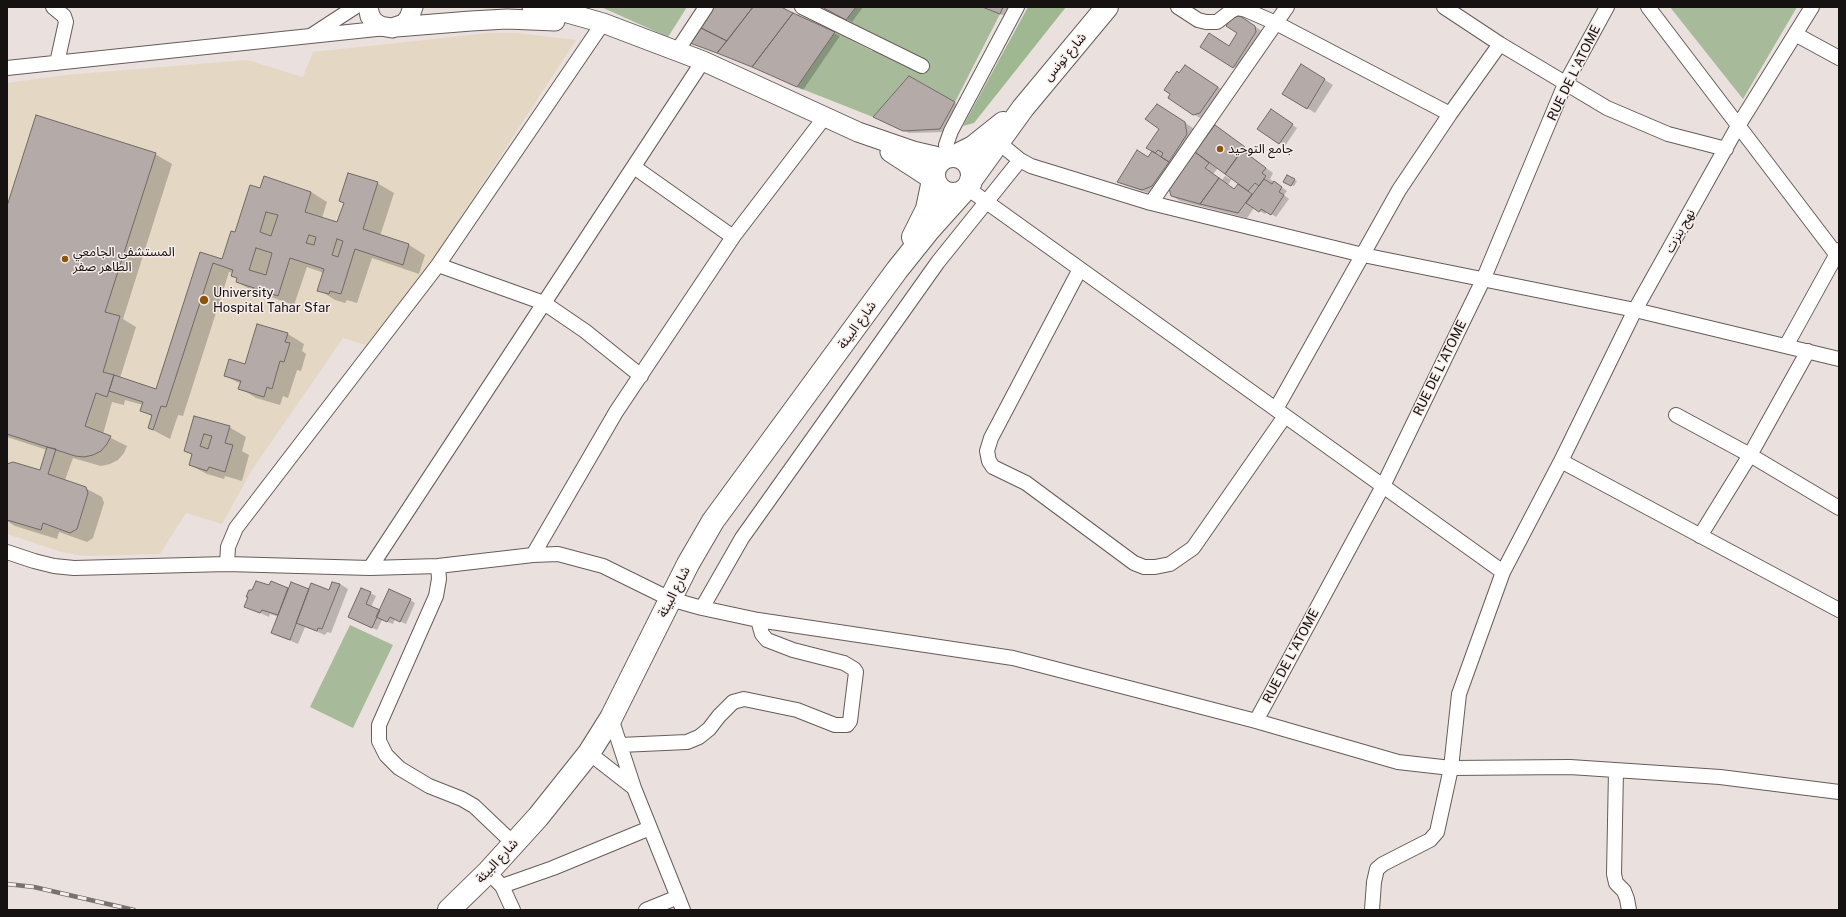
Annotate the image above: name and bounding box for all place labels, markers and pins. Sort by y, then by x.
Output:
place label: جامع التوحيد [1228,141,1293,157]
marker: جامع التوحيد [1215,144,1225,154]
place label: المستشفى الجامعي الطاهر صفر [73,244,175,275]
marker: المستشفى الجامعي الطاهر صفر [60,254,70,264]
place label: University Hospital Tahar Sfar [213,285,330,316]
marker: University Hospital Tahar Sfar [198,294,210,306]

